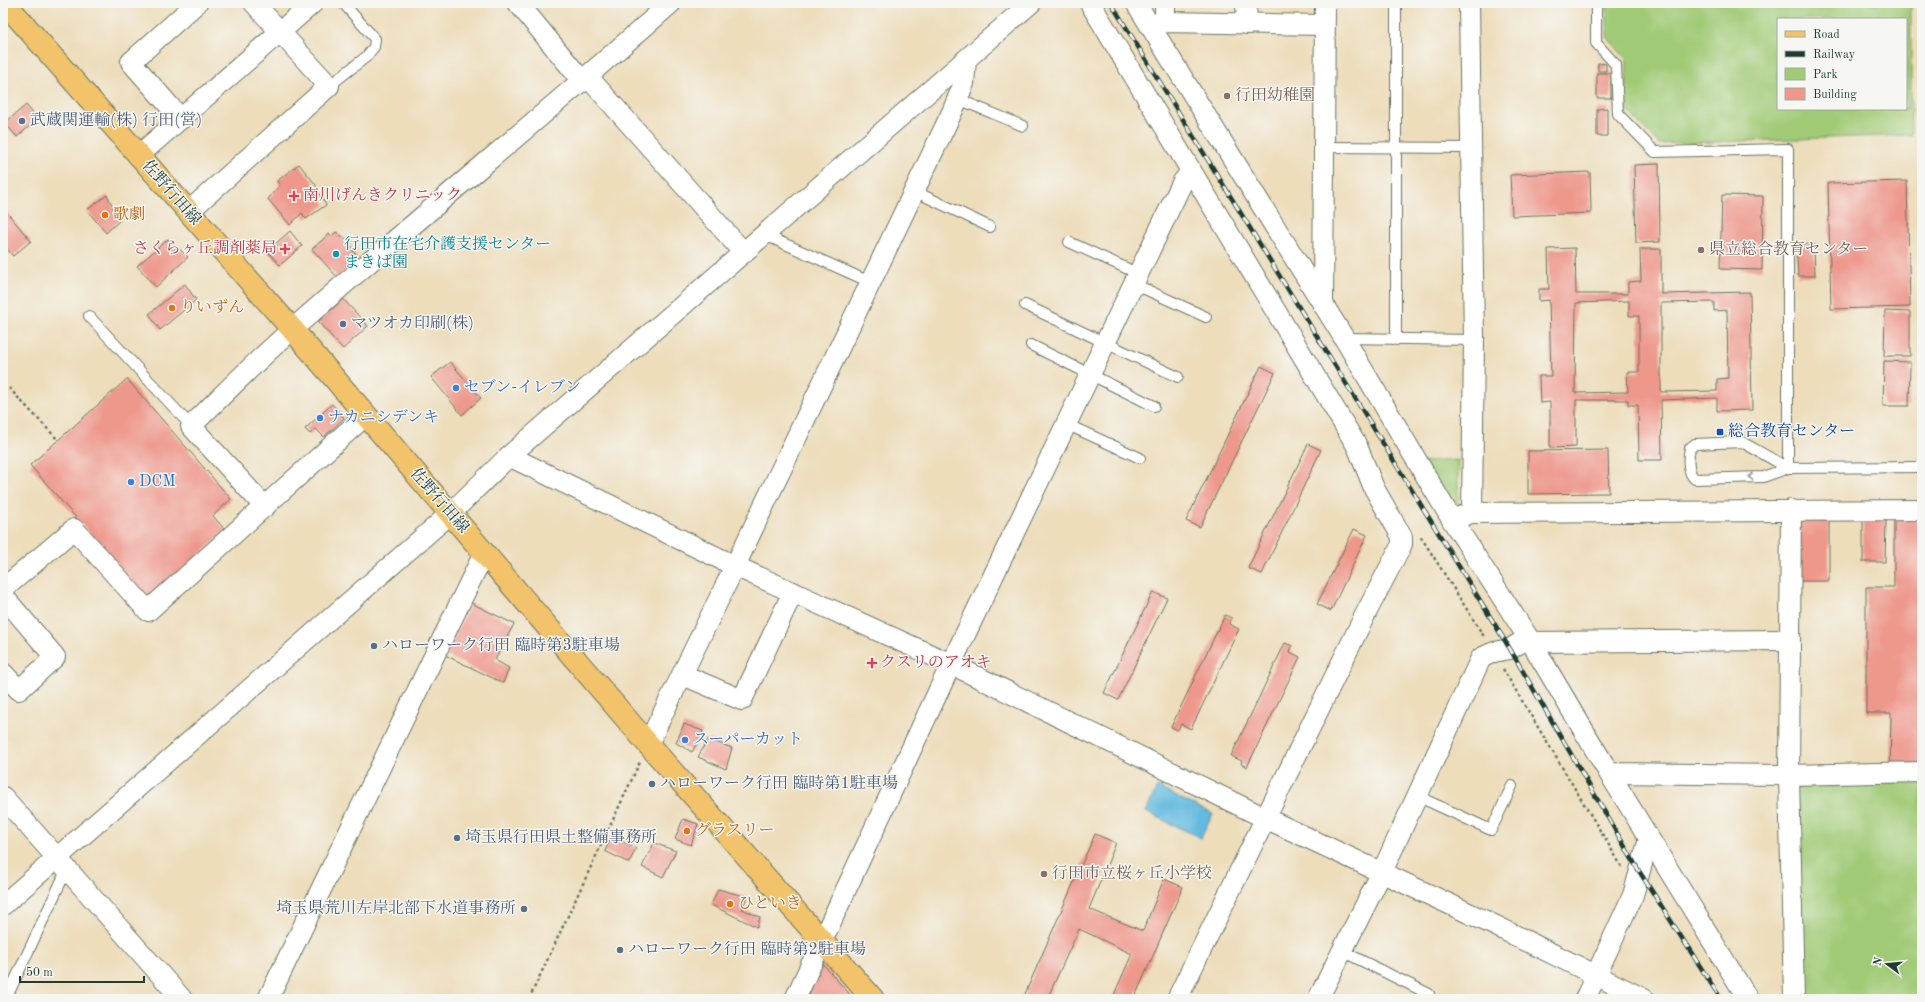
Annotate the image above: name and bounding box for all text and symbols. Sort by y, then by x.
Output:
legend [1777,18,1907,110]
text: Road [1813,29,1840,41]
text: Railway [1813,49,1856,61]
text: Park [1813,69,1838,81]
place label: 行田幼稚園 [1235,86,1315,104]
text: Building [1813,89,1857,101]
marker: 行田幼稚園 [1222,91,1232,101]
place label: 武蔵関運輸(株) 行田(営) [30,111,202,129]
marker: 武蔵関運輸(株) 行田(営) [17,116,27,126]
street label: 佐野行田線 [139,156,205,228]
place label: 南川げんきクリニック [303,186,462,204]
marker: 南川げんきクリニック [288,190,300,202]
place label: 歌劇 [113,205,145,223]
marker: 歌劇 [100,210,110,220]
place label: 行田市在宅介護支援センター まきば園 [344,235,551,271]
place label: さくらヶ丘調剤薬局 [133,239,277,257]
place label: 県立総合教育センター [1709,240,1868,258]
marker: さくらヶ丘調剤薬局 [280,244,290,254]
marker: 県立総合教育センター [1696,245,1706,255]
marker: 行田市在宅介護支援センター まきば園 [331,249,341,259]
place label: りいずん [180,298,244,316]
marker: りいずん [167,303,177,313]
place label: マツオカ印刷(株) [351,314,474,332]
marker: マツオカ印刷(株) [338,319,348,329]
place label: セブン-イレブン [464,379,581,396]
marker: セブン-イレブン [451,383,461,393]
place label: ナカニシデンキ [328,409,439,426]
marker: ナカニシデンキ [315,413,325,423]
place label: 総合教育センター [1728,422,1855,440]
marker: 総合教育センター [1715,427,1725,437]
street label: 佐野行田線 [407,464,473,536]
one-way arrow [1748,473,1754,481]
place label: DCM [139,474,176,490]
marker: DCM [126,477,136,487]
place label: ハローワーク行田 臨時第3駐車場 [382,636,620,654]
marker: ハローワーク行田 臨時第3駐車場 [369,641,379,651]
place label: クスリのアオキ [880,654,992,671]
marker: クスリのアオキ [867,658,877,668]
place label: スーパーカット [693,731,803,748]
marker: スーパーカット [680,735,690,745]
place label: ハローワーク行田 臨時第1駐車場 [660,774,898,792]
marker: ハローワーク行田 臨時第1駐車場 [647,779,657,789]
place label: グラスリー [695,822,775,839]
marker: グラスリー [682,826,692,836]
place label: 埼玉県行田県土整備事務所 [465,828,657,846]
marker: 埼玉県行田県土整備事務所 [452,833,462,843]
place label: 行田市立桜ヶ丘小学校 [1052,864,1212,882]
marker: 行田市立桜ヶ丘小学校 [1039,869,1049,879]
place label: ひといき [738,895,802,912]
place label: 埼玉県荒川左岸北部下水道事務所 [276,899,516,917]
marker: ひといき [725,899,735,909]
marker: 埼玉県荒川左岸北部下水道事務所 [519,904,529,914]
place label: ハローワーク行田 臨時第2駐車場 [628,940,866,958]
north arrow [1867,944,1907,984]
marker: ハローワーク行田 臨時第2駐車場 [615,945,625,955]
text: N [1872,956,1885,967]
scale bar [20,958,144,984]
text: 50 m [26,966,53,979]

